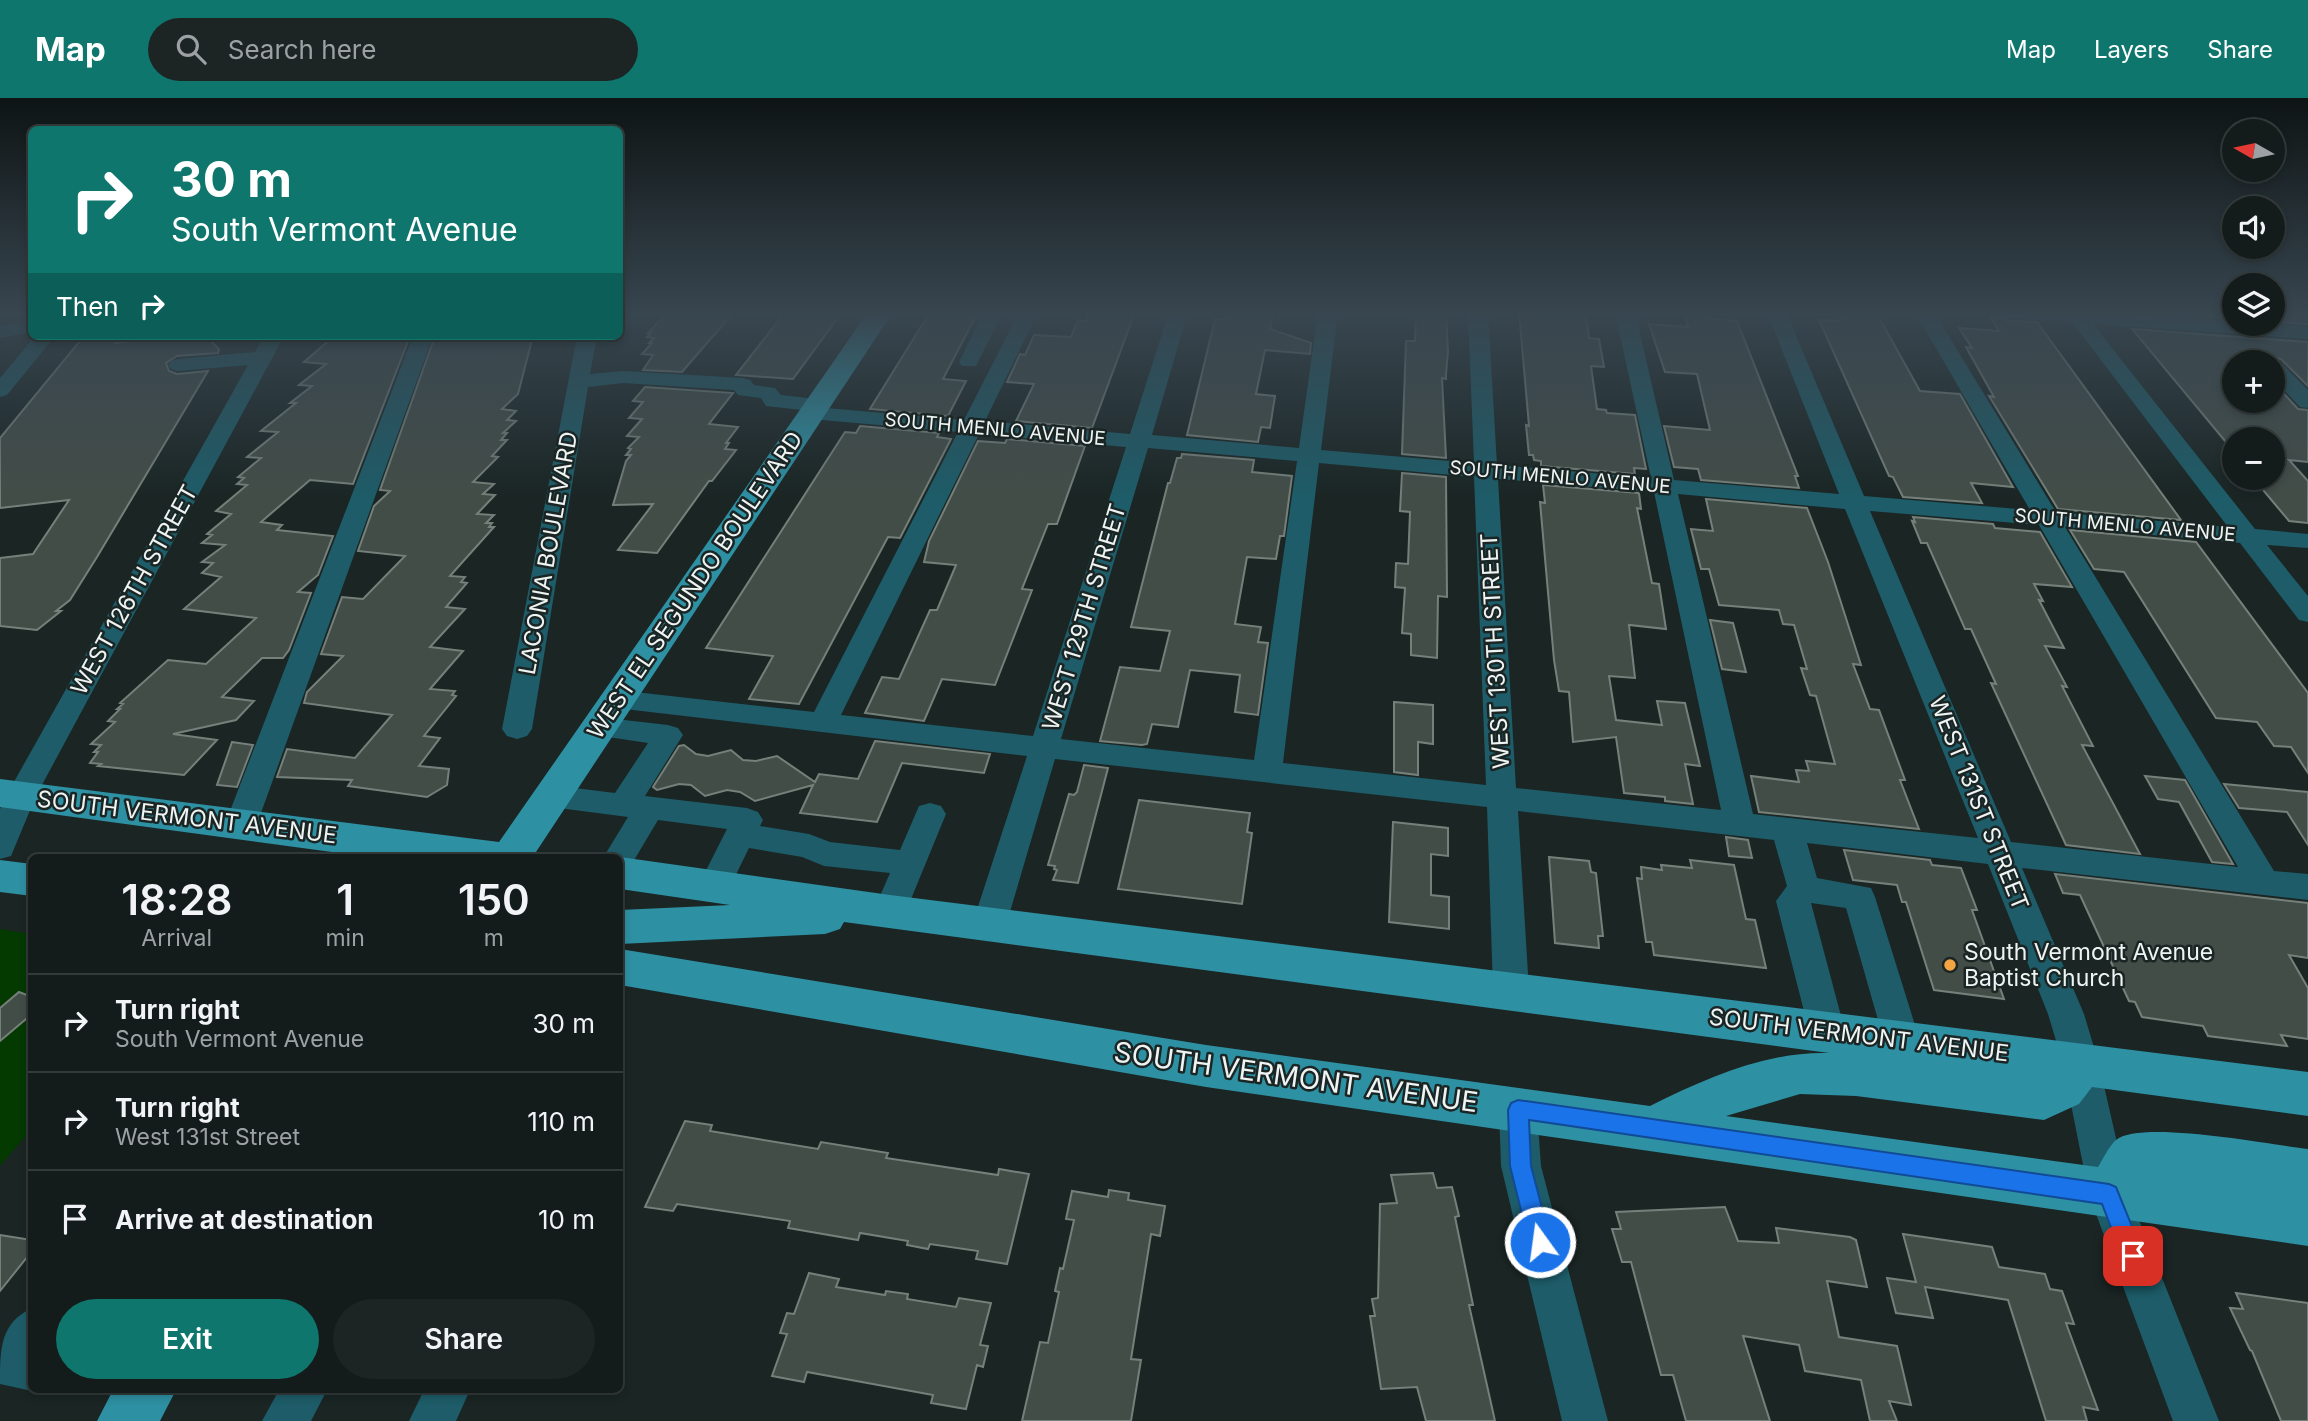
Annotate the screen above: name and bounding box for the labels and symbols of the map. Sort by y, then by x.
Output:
north arrow [2222,119,2286,182]
street label: SOUTH MENLO AVENUE [884,408,1106,450]
street label: WEST EL SEGUNDO BOULEVARD [581,426,809,744]
street label: LACONIA BOULEVARD [513,429,583,677]
street label: SOUTH MENLO AVENUE [1449,456,1671,498]
street label: WEST 126TH STREET [65,480,203,700]
street label: WEST 129TH STREET [1036,500,1132,734]
street label: SOUTH MENLO AVENUE [2014,504,2236,546]
street label: WEST 130TH STREET [1475,532,1515,770]
street label: WEST 131ST STREET [1923,692,2035,914]
street label: SOUTH VERMONT AVENUE [36,785,338,849]
place label: South Vermont Avenue Baptist Church [1964,938,2213,992]
marker: South Vermont Avenue Baptist Church [1942,957,1958,973]
street label: SOUTH VERMONT AVENUE [1708,1003,2010,1067]
street label: SOUTH VERMONT AVENUE [1112,1035,1480,1119]
position arrow [1503,1205,1577,1279]
pin [2103,1226,2163,1286]

